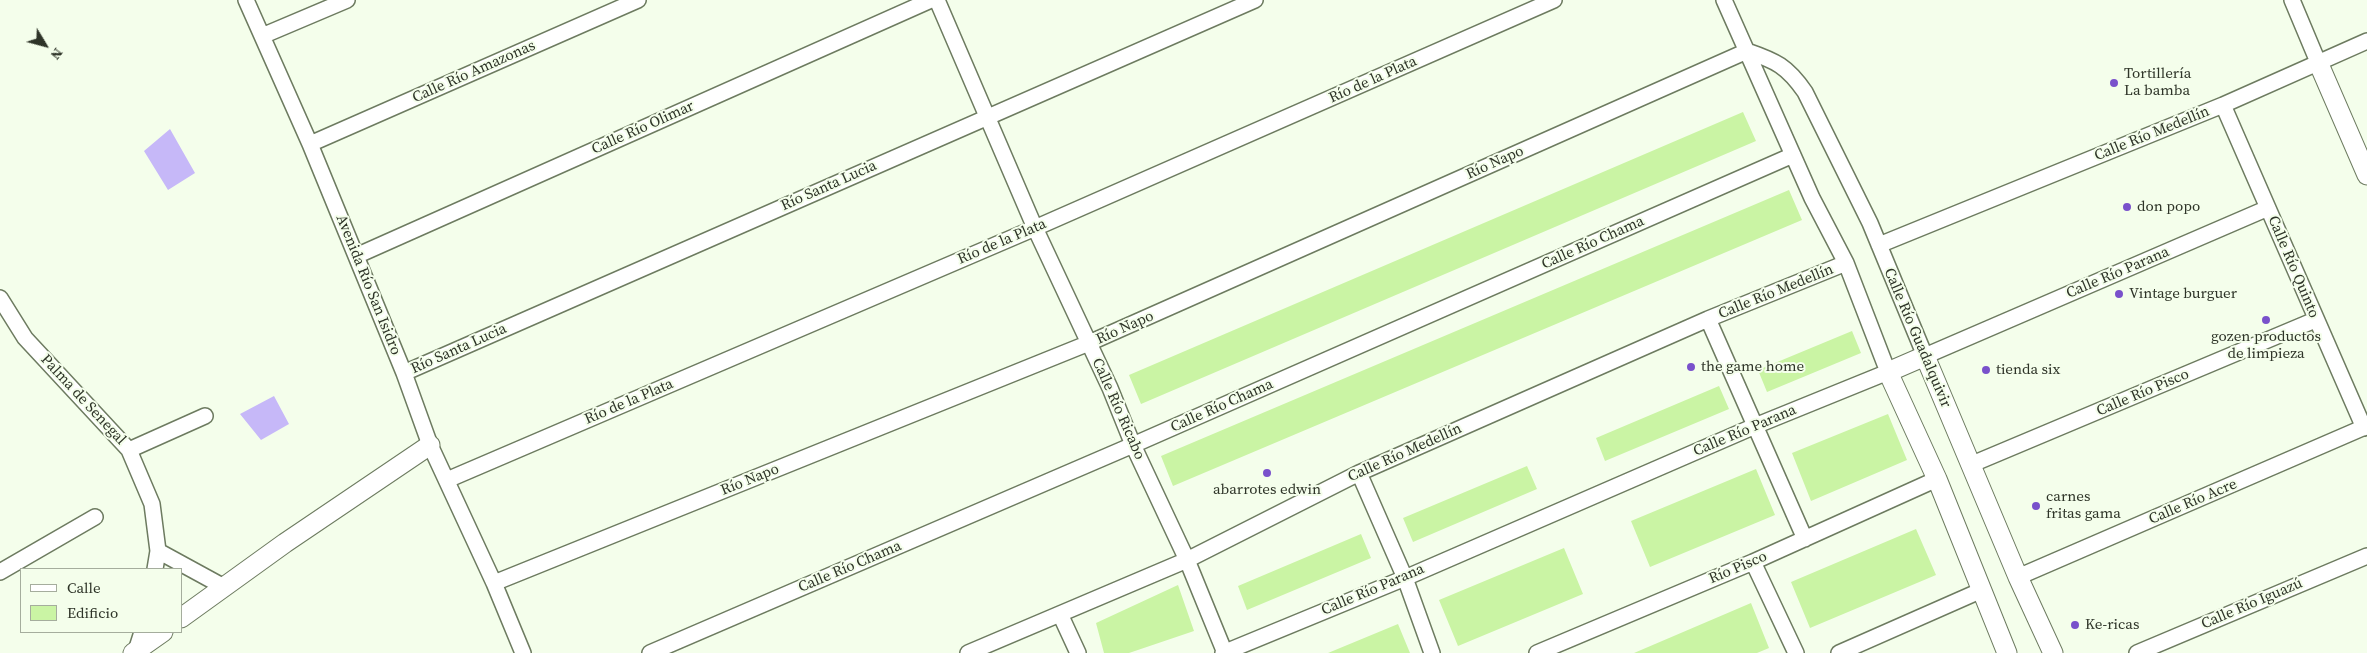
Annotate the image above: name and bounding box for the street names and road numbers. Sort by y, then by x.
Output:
street label: Calle Río Amazonas [410,37,538,107]
street label: Río de la Plata [1326,53,1420,107]
street label: Calle Río Olimar [589,97,697,159]
street label: Calle Río Medellín [2092,103,2212,165]
street label: Río Napo [1463,142,1527,184]
street label: Río Santa Lucia [778,157,880,215]
street label: Avenida Río San Isidro [332,212,404,358]
street label: Calle Río Chama [1539,212,1647,274]
street label: Calle Río Quinto [2263,213,2323,321]
street label: Río de la Plata [955,215,1049,269]
street label: Calle Río Parana [2064,243,2172,303]
street label: Calle Río Medellín [1716,261,1836,323]
street label: Calle Río Guadalquivir [1879,265,1955,411]
street label: Río Napo [1093,307,1157,349]
street label: Río Santa Lucia [408,320,510,378]
street label: Palma de Senegal [37,351,129,449]
street label: Calle Río Ricabo [1088,355,1148,463]
street label: Calle Río Pisco [2094,365,2192,421]
street label: Río de la Plata [582,375,676,429]
street label: Calle Río Chama [1168,375,1276,437]
street label: Calle Río Parana [1691,401,1799,461]
street label: Calle Río Medellín [1345,420,1465,486]
street label: Río Napo [718,460,782,500]
street label: Calle Río Acre [2146,475,2240,529]
street label: Calle Río Chama [796,537,904,597]
street label: Río Pisco [1706,548,1770,588]
street label: Calle Río Parana [1319,560,1427,620]
street label: Calle Río Iguazú [2199,575,2305,633]

